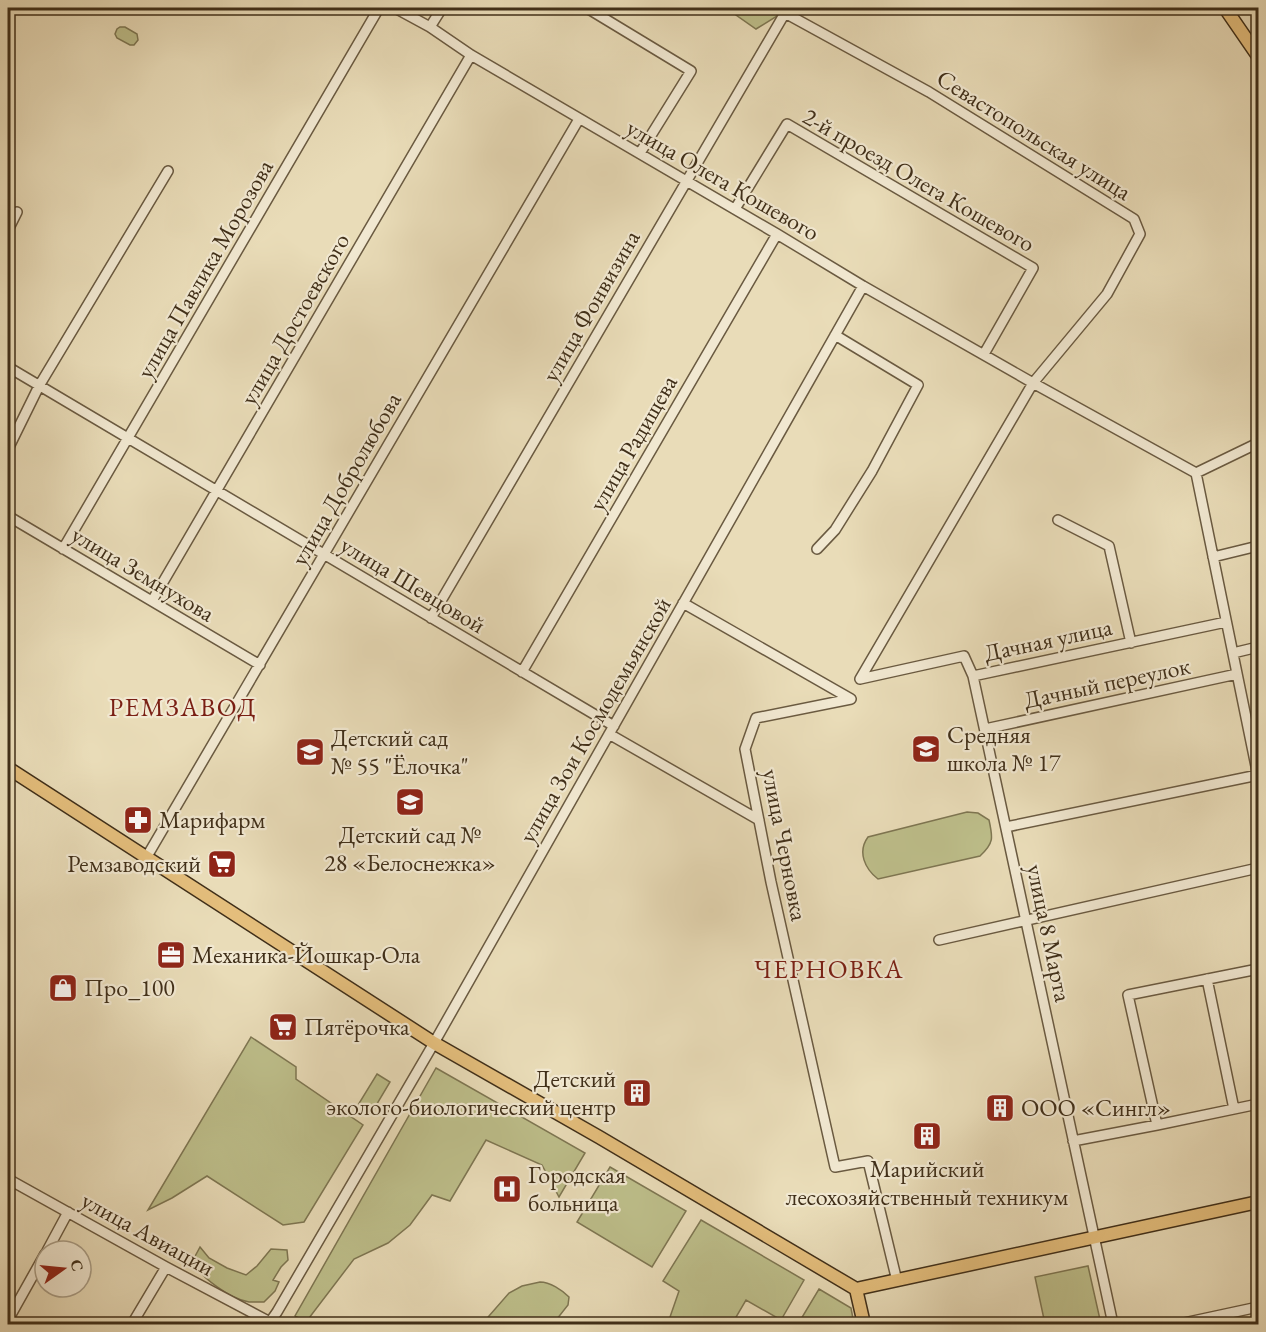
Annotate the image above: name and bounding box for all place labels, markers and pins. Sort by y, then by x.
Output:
place label: Средняя школа № 17 [947,719,1061,778]
place label: Детский сад № 55 "Ёлочка" [331,722,469,781]
school or university icon: Средняя школа № 17 [910,733,942,765]
school or university icon: Детский сад № 55 "Ёлочка" [294,736,326,768]
school or university icon: Детский сад № 28 «Белоснежка» [394,786,426,818]
pharmacy icon: Марифарм [122,804,154,836]
place label: Марифарм [159,804,265,835]
place label: Детский сад № 28 «Белоснежка» [324,819,496,878]
place label: Ремзаводский [67,848,201,879]
supermarket icon: Ремзаводский [206,848,238,880]
office icon: Механика-Йошкар-Ола [155,939,187,971]
place label: Механика-Йошкар-Ола [192,939,421,970]
shop icon: Про_100 [47,972,79,1004]
place label: Про_100 [84,972,175,1003]
supermarket icon: Пятёрочка [267,1011,299,1043]
place label: Пятёрочка [304,1011,410,1042]
place label: Детский эколого-биологический центр [326,1063,616,1122]
building icon: Детский эколого-биологический центр [621,1077,653,1109]
building icon: ООО «Сингл» [984,1092,1016,1124]
place label: ООО «Сингл» [1021,1092,1171,1123]
building icon: Марийский лесохозяйственный техникум [911,1120,943,1152]
place label: Марийский лесохозяйственный техникум [786,1153,1068,1212]
place label: Городская больница [528,1159,626,1218]
hospital icon: Городская больница [491,1173,523,1205]

